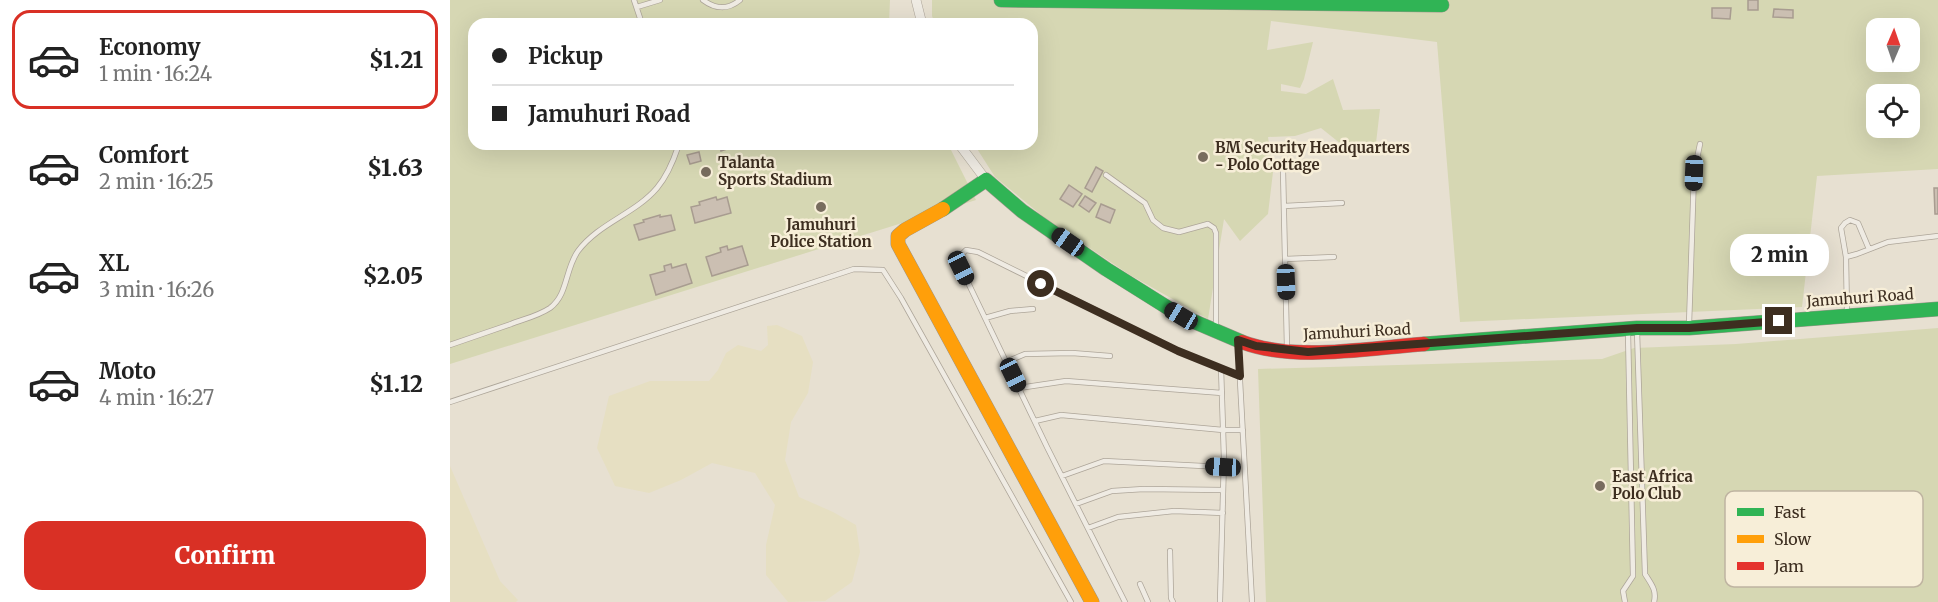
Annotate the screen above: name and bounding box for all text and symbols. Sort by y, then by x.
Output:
north arrow [1866,18,1920,72]
map controls [1866,18,1920,138]
icon: car [27,33,81,87]
text: Economy [99,33,200,61]
text: Pickup [528,42,603,70]
text: $1.21 [369,46,423,74]
text: 1 min · 16:24 [99,61,212,86]
button: locate [1866,84,1920,138]
text: Jamuhuri Road [528,100,690,128]
place label: BM Security Headquarters - Polo Cottage [1215,138,1410,174]
icon: car [27,141,81,195]
text: Comfort [99,141,189,169]
marker: BM Security Headquarters - Polo Cottage [1196,150,1210,164]
place label: Talanta Sports Stadium [718,153,832,189]
text: $1.63 [367,154,423,182]
car [1684,155,1704,191]
marker: Talanta Sports Stadium [699,165,713,179]
text: 2 min · 16:25 [99,169,214,194]
marker: Jamuhuri Police Station [814,200,828,214]
place label: Jamuhuri Police Station [770,215,872,251]
car [1048,224,1088,260]
callout: 2 min [1730,234,1828,276]
text: 2 min [1751,242,1808,267]
car [945,248,977,288]
icon: car [27,249,81,303]
text: XL [99,249,129,277]
text: $2.05 [363,262,423,290]
car [1276,264,1296,300]
route start [1027,270,1054,297]
text: 3 min · 16:26 [99,277,214,302]
street label: Jamuhuri Road [1805,284,1914,311]
car [1161,299,1201,333]
route end [1765,307,1792,334]
street label: Jamuhuri Road [1302,319,1411,344]
car [997,355,1029,395]
icon: car [27,357,81,411]
text: Moto [99,357,156,385]
text: $1.12 [369,370,423,398]
text: 4 min · 16:27 [99,385,214,410]
car [1205,457,1241,477]
place label: East Africa Polo Club [1612,467,1693,503]
marker: East Africa Polo Club [1593,479,1607,493]
legend [1725,491,1923,587]
text: Fast [1774,502,1807,522]
button: Confirm [24,521,426,590]
text: Slow [1774,529,1812,549]
text: Jam [1773,556,1804,576]

